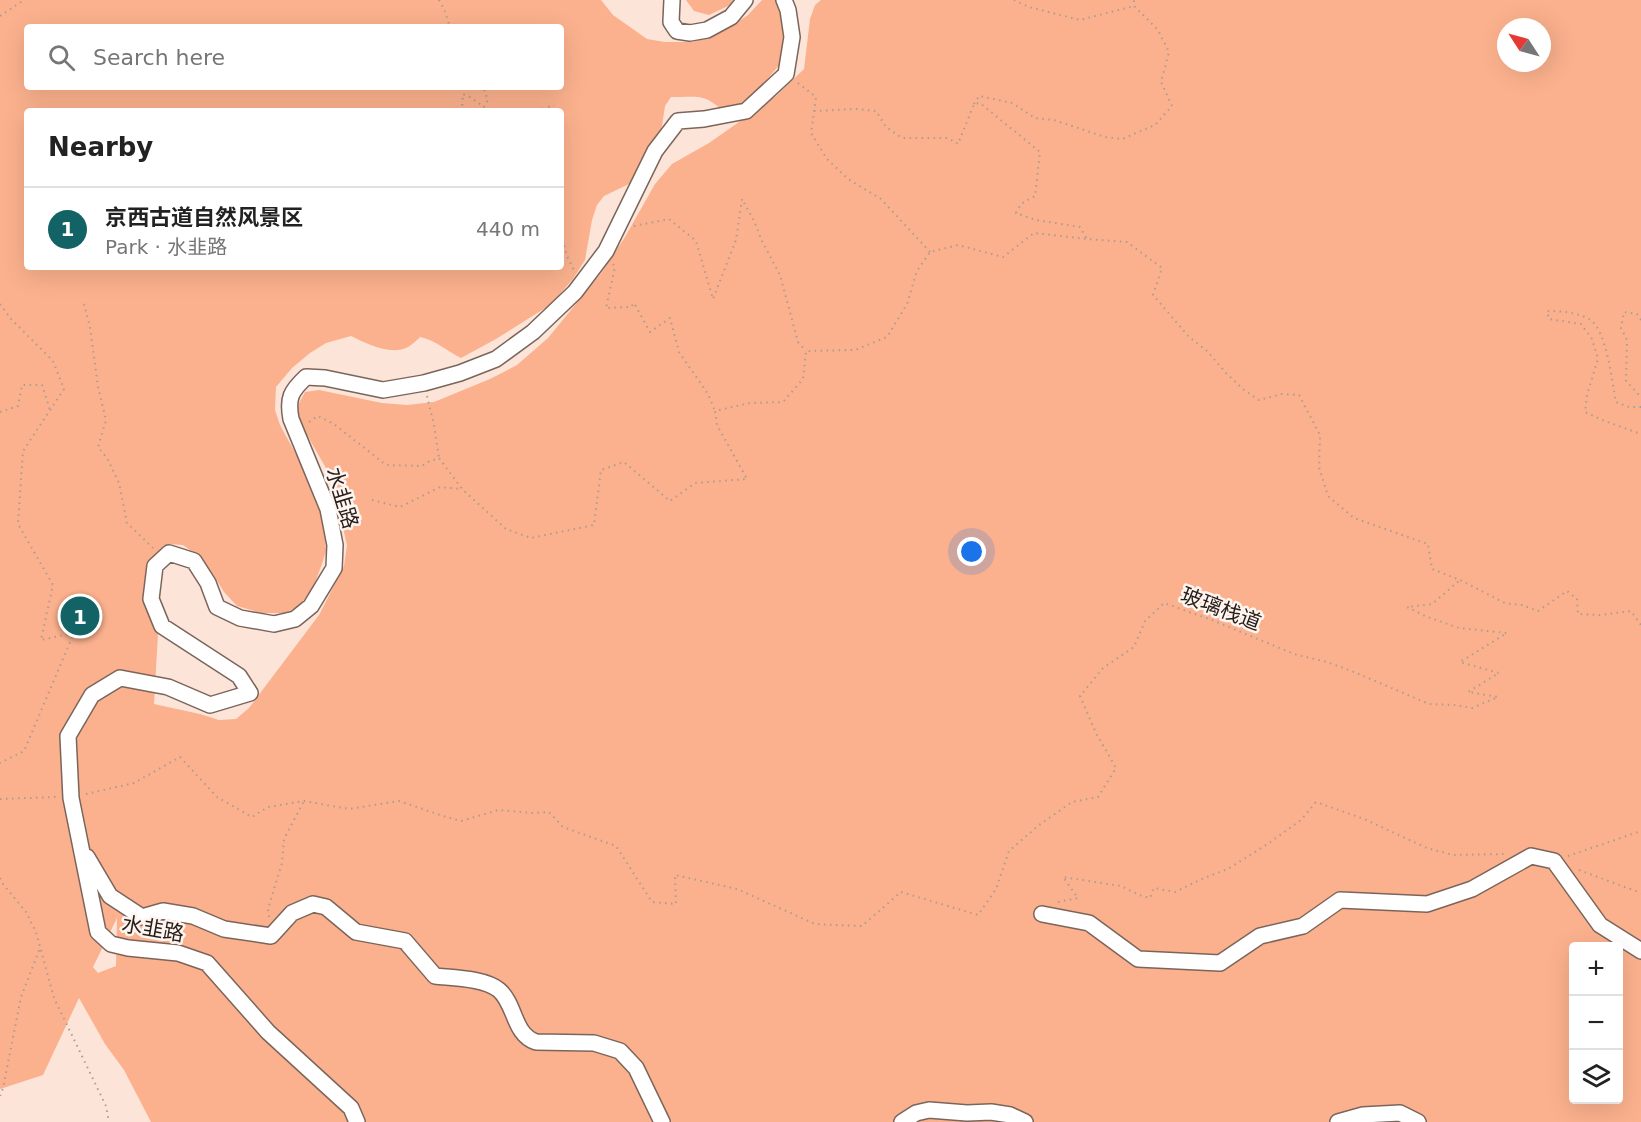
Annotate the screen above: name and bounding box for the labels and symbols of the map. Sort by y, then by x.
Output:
north arrow [1497,18,1551,72]
street label: 水韭路 [321,464,363,532]
your location [957,537,986,566]
street label: 玻璃栈道 [1177,583,1265,635]
pin: 1 [60,594,100,638]
street label: 水韭路 [120,912,186,946]

